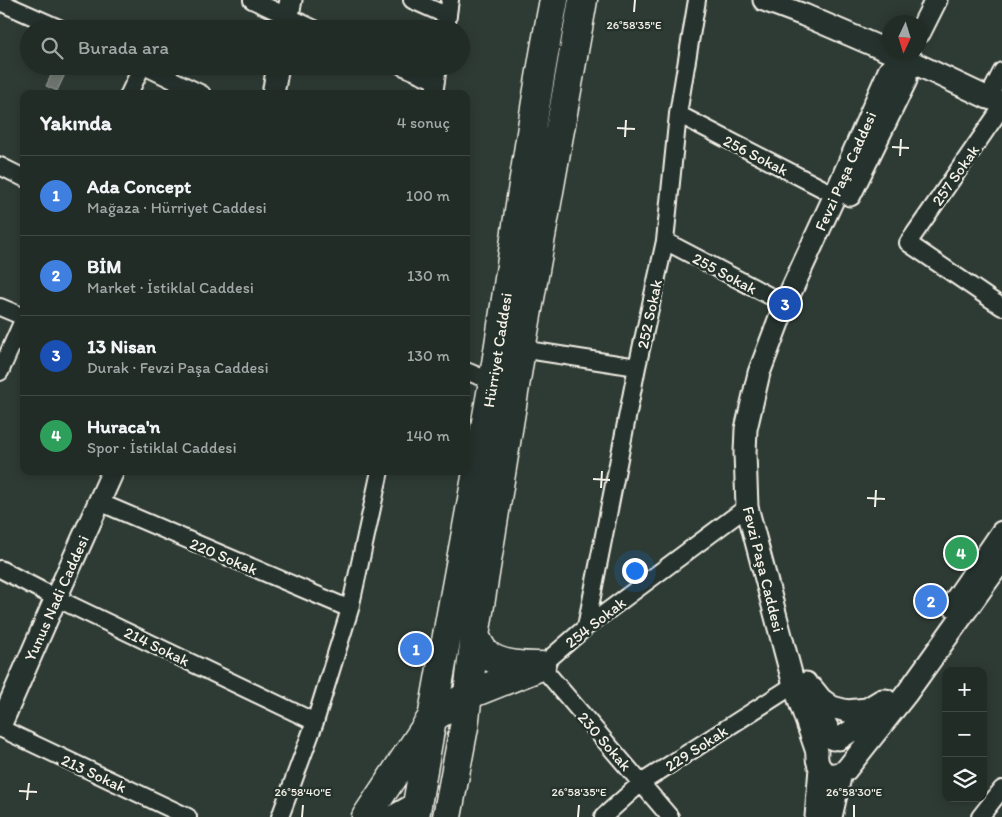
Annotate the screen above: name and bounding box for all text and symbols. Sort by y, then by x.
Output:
north arrow [882,15,927,60]
text: 26°58'35"E [606,18,662,32]
search box [20,20,470,75]
icon: search [38,34,66,62]
text: Burada ara [78,36,169,59]
street label: Fevzi Paşa Caddesi [811,109,880,234]
text: Yakında [40,110,112,135]
text: 4 sonuç [397,113,450,132]
street label: 256 Sokak [720,131,791,180]
street label: 257 Sokak [928,141,983,209]
text: Ada Concept [87,175,191,198]
text: 1 [52,186,60,205]
text: 100 m [406,186,450,205]
text: Mağaza · Hürriyet Caddesi [87,198,267,217]
street label: 255 Sokak [689,249,760,298]
text: BİM [87,255,122,278]
text: 2 [52,266,60,285]
text: 130 m [407,266,450,285]
text: Market · İstiklal Caddesi [87,278,254,297]
street label: 252 Sokak [633,278,666,350]
pin: 3 [769,285,801,323]
street label: Hürriyet Caddesi [479,291,516,409]
text: 13 Nisan [87,335,156,358]
text: 3 [52,346,60,365]
text: 130 m [407,346,450,365]
text: Durak · Fevzi Paşa Caddesi [87,358,269,377]
text: Huraca'n [87,415,160,438]
text: 4 [51,426,61,445]
text: 140 m [406,426,450,445]
text: Spor · İstiklal Caddesi [87,438,237,457]
street label: Fevzi Paşa Caddesi [739,504,788,634]
street label: Yunus Nadi Caddesi [20,532,93,664]
street label: 220 Sokak [187,534,261,579]
pin: 4 [945,534,977,572]
your location [622,558,648,584]
pin: 2 [915,582,947,620]
street label: 254 Sokak [561,593,629,652]
street label: 214 Sokak [121,622,193,670]
pin: 1 [400,630,432,668]
map controls [942,667,987,802]
button: + [942,667,987,712]
street label: 230 Sokak [574,708,635,775]
button: − [942,712,987,757]
street label: 229 Sokak [662,721,731,776]
street label: 213 Sokak [58,750,129,797]
button: layers [942,757,987,802]
text: 26°58'40"E [275,785,332,799]
text: 26°58'35"E [551,785,607,799]
text: 26°58'30"E [826,785,882,799]

